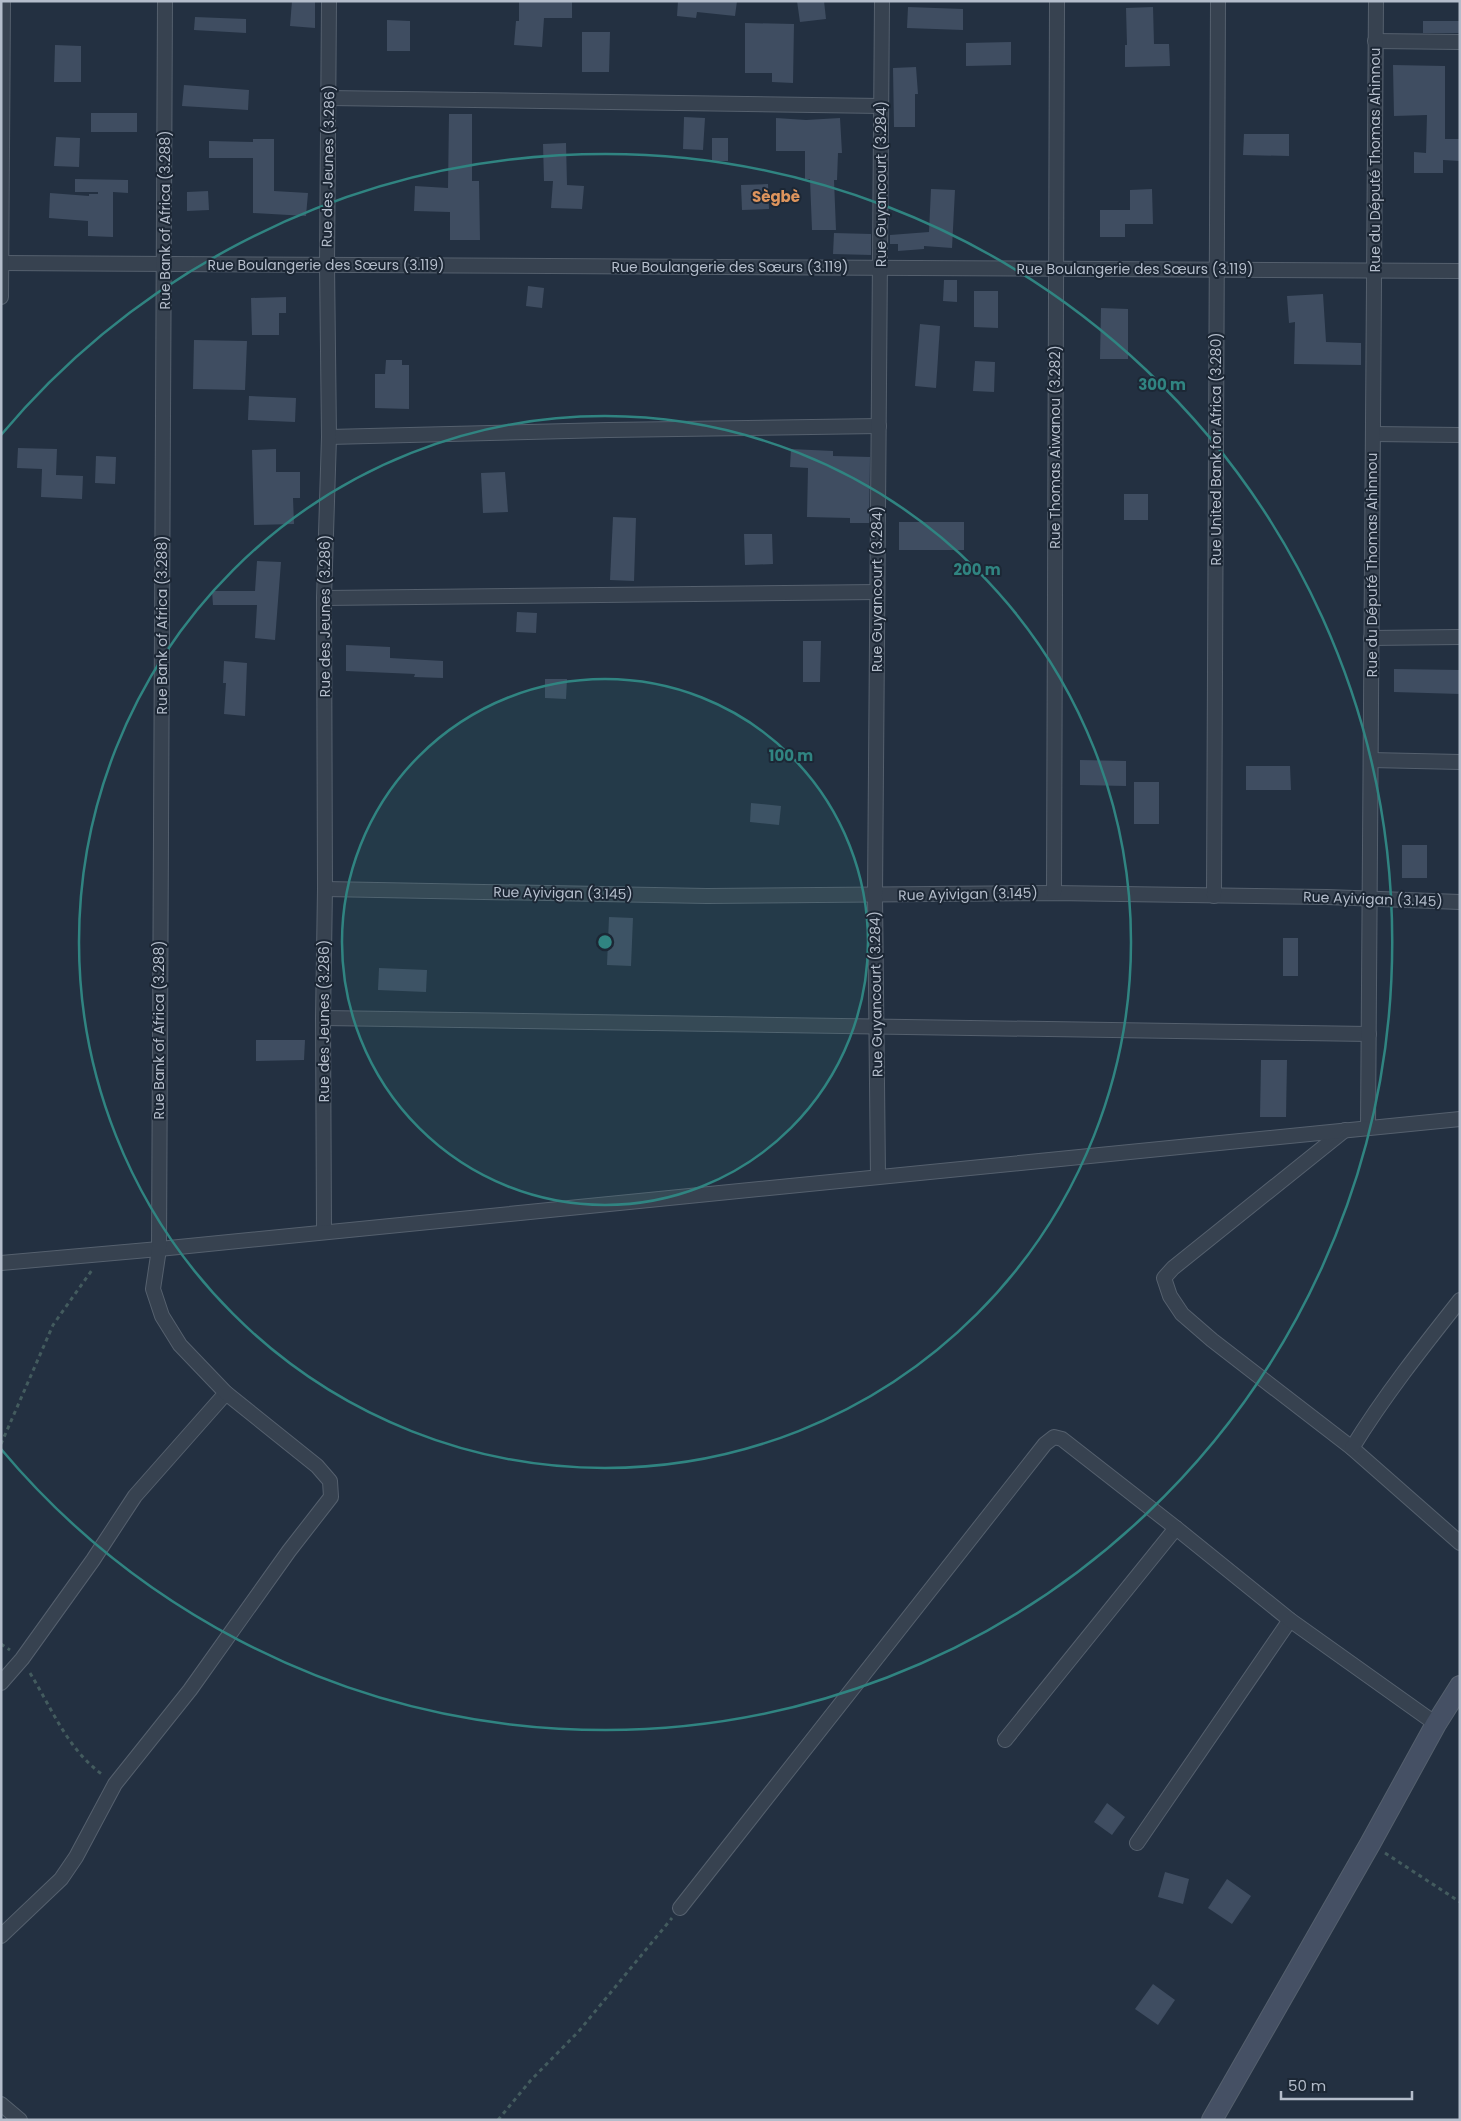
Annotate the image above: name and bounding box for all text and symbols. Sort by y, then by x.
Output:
street label: Rue du Député Thomas Ahinnou [1365,48,1385,272]
street label: Rue des Jeunes (3.286) [317,85,339,247]
street label: Rue Guyancourt (3.284) [871,101,891,267]
street label: Rue Bank of Africa (3.288) [155,130,175,310]
district label: Sègbè [752,186,800,207]
street label: Rue Boulangerie des Sœurs (3.119) [208,255,444,275]
street label: Rue Boulangerie des Sœurs (3.119) [612,257,848,277]
street label: Rue Boulangerie des Sœurs (3.119) [1017,259,1253,279]
street label: Rue United Bank for Africa (3.280) [1206,332,1226,566]
street label: Rue Thomas Aiwanou (3.282) [1045,345,1065,549]
text: 300 m [1138,374,1186,395]
street label: Rue du Député Thomas Ahinnou [1362,453,1382,677]
street label: Rue Guyancourt (3.284) [867,506,887,672]
street label: Rue Bank of Africa (3.288) [152,535,172,715]
street label: Rue des Jeunes (3.286) [315,535,335,697]
text: 200 m [953,559,1001,580]
text: 100 m [769,745,813,766]
street label: Rue Ayivigan (3.145) [493,882,633,904]
street label: Rue Ayivigan (3.145) [898,883,1038,905]
street label: Rue Ayivigan (3.145) [1303,887,1443,911]
street label: Rue Guyancourt (3.284) [865,911,887,1077]
centre of rings [596,933,614,951]
street label: Rue Bank of Africa (3.288) [149,940,169,1120]
street label: Rue des Jeunes (3.286) [314,940,334,1102]
scale bar [1281,2068,1412,2100]
text: 50 m [1288,2075,1326,2096]

